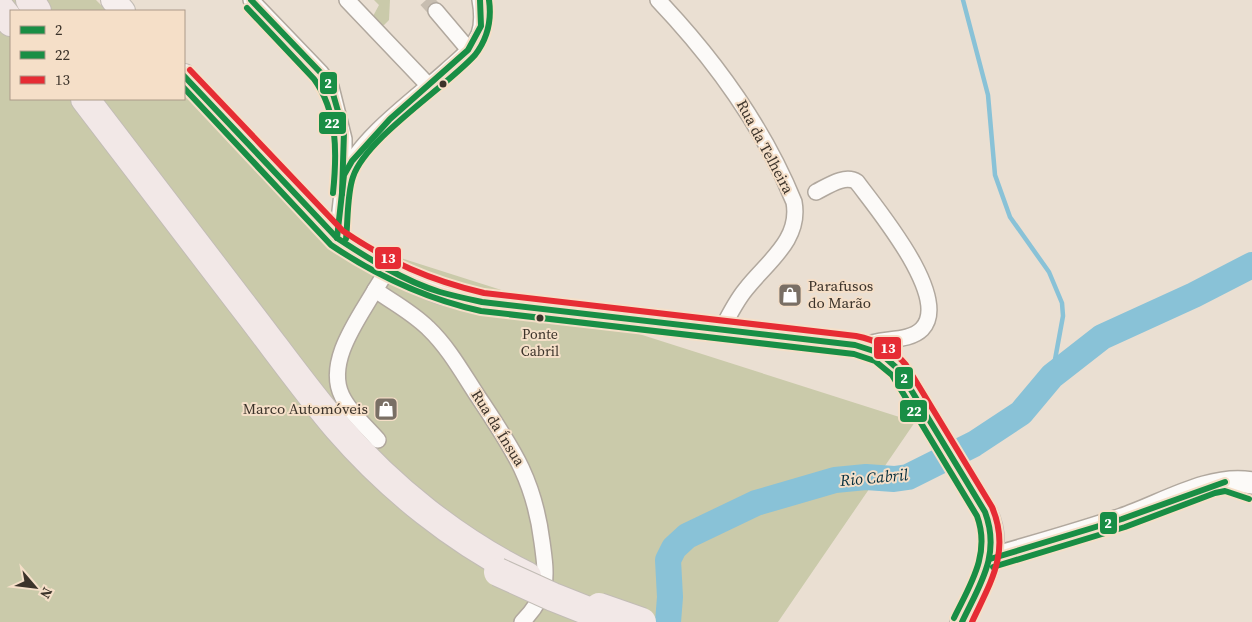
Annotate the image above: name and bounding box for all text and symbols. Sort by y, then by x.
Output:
legend [10,10,185,100]
text: 2 [55,19,63,40]
text: 22 [55,44,70,65]
text: 13 [55,69,70,90]
line badge: 2 [319,71,338,95]
text: 2 [324,73,332,93]
unlabelled marker [438,79,448,89]
street label: Rua da Telheira [732,96,799,198]
line badge: 22 [318,111,347,135]
text: 22 [324,113,340,133]
line badge: 13 [374,246,402,270]
text: 13 [380,248,396,268]
place label: Parafusos do Marão [808,275,873,313]
shop icon: Parafusos do Marão [777,282,803,308]
marker: Ponte Cabril [535,313,545,323]
place label: Ponte Cabril [521,324,559,361]
line badge: 13 [873,336,902,360]
text: 13 [880,338,896,358]
line badge: 2 [894,366,914,390]
text: 2 [900,368,908,388]
street label: Rua da Ínsua [467,385,530,470]
shop icon: Marco Automóveis [373,396,399,422]
place label: Marco Automóveis [243,398,368,419]
line badge: 22 [899,399,928,423]
text: 22 [906,401,922,421]
water label: Rio Cabril [838,463,909,491]
line badge: 2 [1099,511,1118,535]
text: 2 [1104,513,1112,533]
north arrow [10,562,60,612]
text: N [35,584,58,602]

